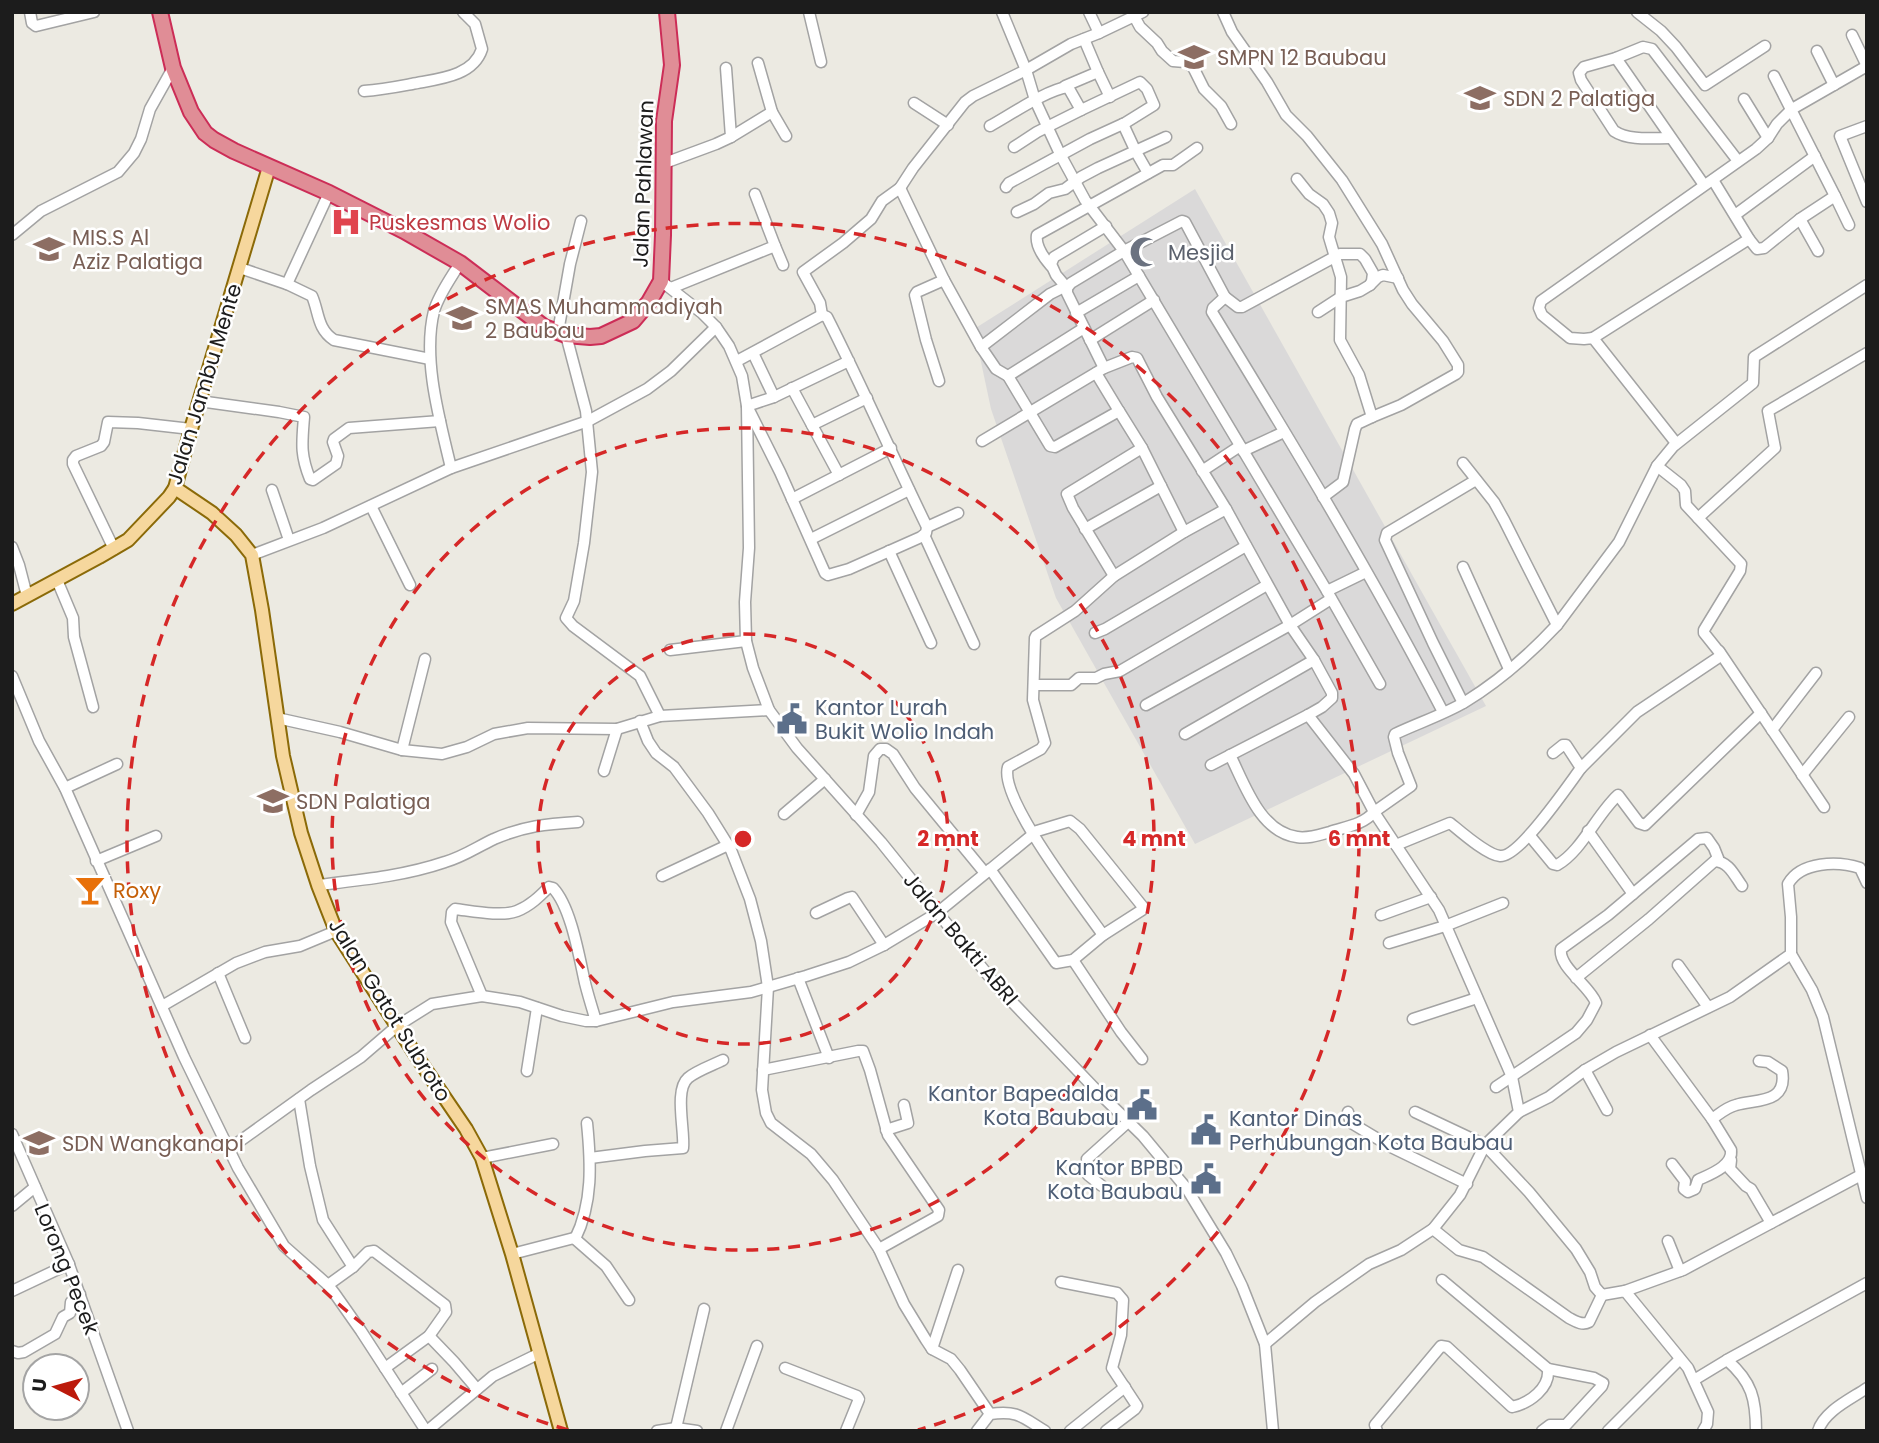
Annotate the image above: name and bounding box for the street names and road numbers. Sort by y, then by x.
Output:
street label: Jalan Pahlawan [626,100,660,268]
street label: Jalan Jambu Mente [160,280,248,488]
street label: Jalan Bakti ABRI [897,866,1025,1012]
street label: Jalan Gatot Subroto [322,913,458,1107]
street label: Lorong Pecek [28,1199,107,1339]

